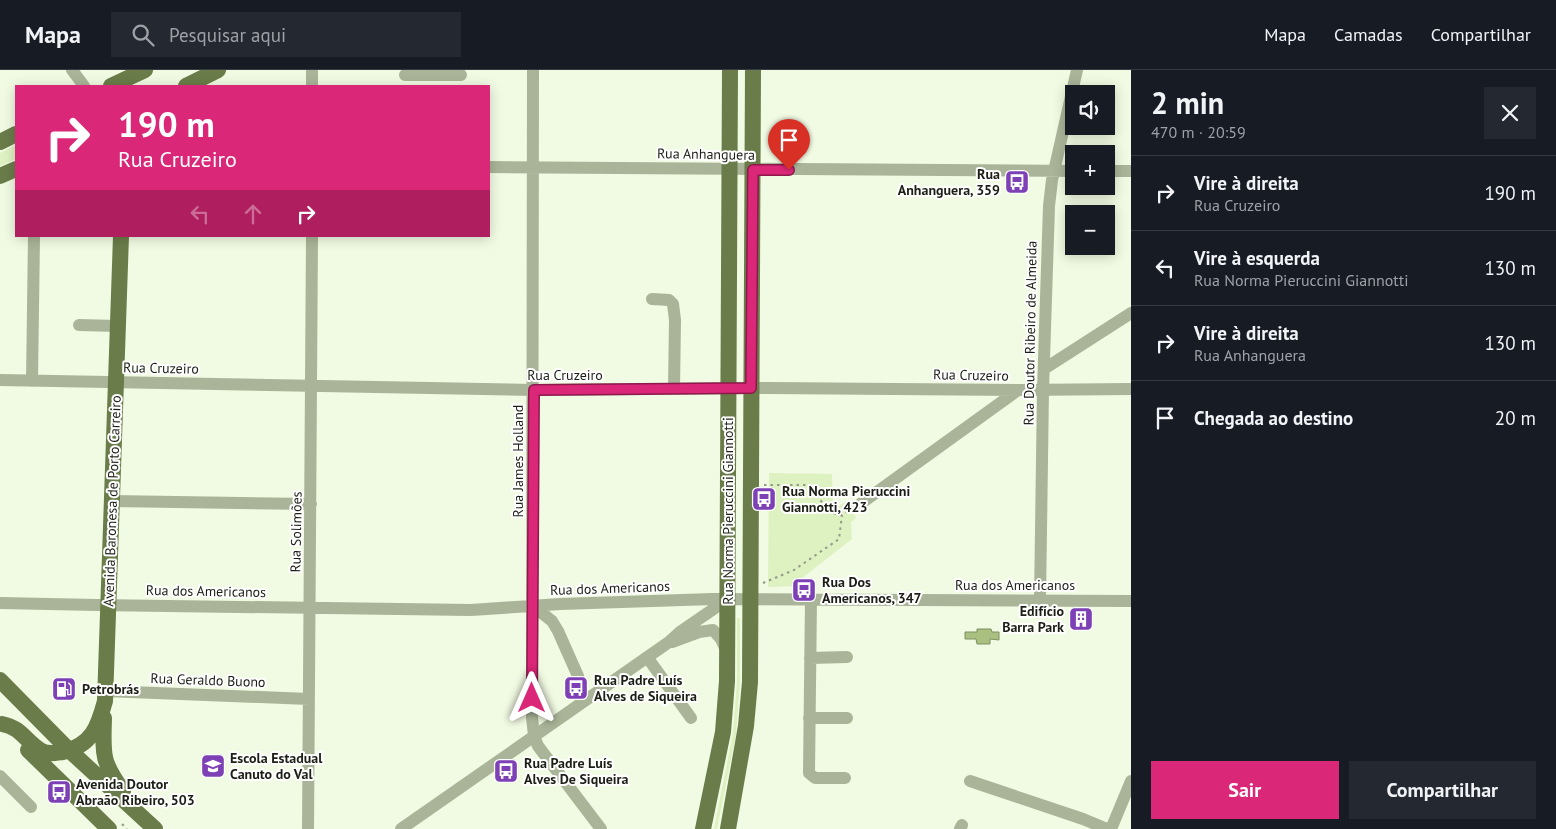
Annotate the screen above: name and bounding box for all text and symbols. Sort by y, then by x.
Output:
search box [111,12,461,57]
text: Mapa [25,19,81,50]
icon: search [129,21,157,49]
text: Pesquisar aqui [169,23,286,47]
text: Mapa [1264,23,1306,46]
text: Camadas [1334,23,1403,46]
text: Compartilhar [1431,23,1531,46]
text: 2 min [1151,83,1224,122]
map controls [1065,85,1115,255]
button: sound [1065,85,1115,135]
button: close [1484,87,1536,139]
text: 190 m [118,101,215,147]
icon: right [35,105,100,170]
pin [768,119,810,170]
text: 470 m · 20:59 [1151,122,1246,142]
icon: arrive [775,126,803,154]
street label: Rua Anhanguera [657,144,755,164]
text: Rua Cruzeiro [118,145,237,173]
button: + [1065,145,1115,195]
place label: Rua Anhanguera, 359 [898,165,1000,199]
bus stop icon: Rua Anhanguera, 359 [1004,169,1030,195]
text: Vire à direita [1194,171,1299,195]
icon: right [1151,179,1179,207]
text: 190 m [1484,181,1536,205]
text: Rua Cruzeiro [1194,195,1280,215]
icon: left [186,200,214,228]
icon: ahead [239,200,267,228]
icon: right [292,200,320,228]
button: − [1065,205,1115,255]
street label: Rua Doutor Ribeiro de Almeida [1019,240,1041,425]
text: Vire à esquerda [1194,246,1320,270]
icon: left [1151,254,1179,282]
text: 130 m [1484,256,1536,280]
text: Rua Norma Pieruccini Giannotti [1194,270,1409,290]
text: Vire à direita [1194,321,1299,345]
icon: right [1151,329,1179,357]
text: 130 m [1484,331,1536,355]
text: Rua Anhanguera [1194,345,1306,365]
street label: Rua Cruzeiro [123,358,199,378]
street label: Rua Cruzeiro [933,365,1009,385]
street label: Rua Cruzeiro [527,366,603,384]
street label: Avenida Baronesa de Porto Carreiro [99,395,125,607]
icon: arrive [1151,404,1179,432]
street label: Rua James Holland [509,405,527,517]
text: Chegada ao destino [1194,406,1353,430]
text: 20 m [1495,406,1536,430]
street label: Rua Norma Pieruccini Giannotti [719,417,737,605]
place label: Rua Norma Pieruccini Giannotti, 423 [782,482,910,516]
bus stop icon: Rua Norma Pieruccini Giannotti, 423 [751,486,777,512]
street label: Rua Solimões [286,491,306,573]
place label: Rua Dos Americanos, 347 [822,573,922,607]
street label: Rua dos Americanos [955,576,1075,594]
street label: Rua dos Americanos [550,577,670,599]
bus stop icon: Rua Dos Americanos, 347 [791,577,817,603]
street label: Rua dos Americanos [146,581,266,601]
place label: Edifício Barra Park [1002,602,1064,636]
building icon: Edifício Barra Park [1068,606,1094,632]
street label: Rua Geraldo Buono [150,669,266,691]
position arrow [505,671,557,723]
place label: Rua Padre Luís Alves de Siqueira [594,671,697,705]
bus stop icon: Rua Padre Luís Alves de Siqueira [563,675,589,701]
fuel station icon: Petrobrás [51,676,77,702]
place label: Petrobrás [82,680,139,698]
place label: Escola Estadual Canuto do Val [230,749,323,783]
school or university icon: Escola Estadual Canuto do Val [200,753,226,779]
place label: Rua Padre Luís Alves De Siqueira [524,754,628,788]
bus stop icon: Rua Padre Luís Alves De Siqueira [493,758,519,784]
button: Sair [1151,761,1339,819]
button: Compartilhar [1349,761,1536,819]
place label: Avenida Doutor Abraão Ribeiro, 503 [76,775,195,809]
bus stop icon: Avenida Doutor Abraão Ribeiro, 503 [46,779,72,805]

